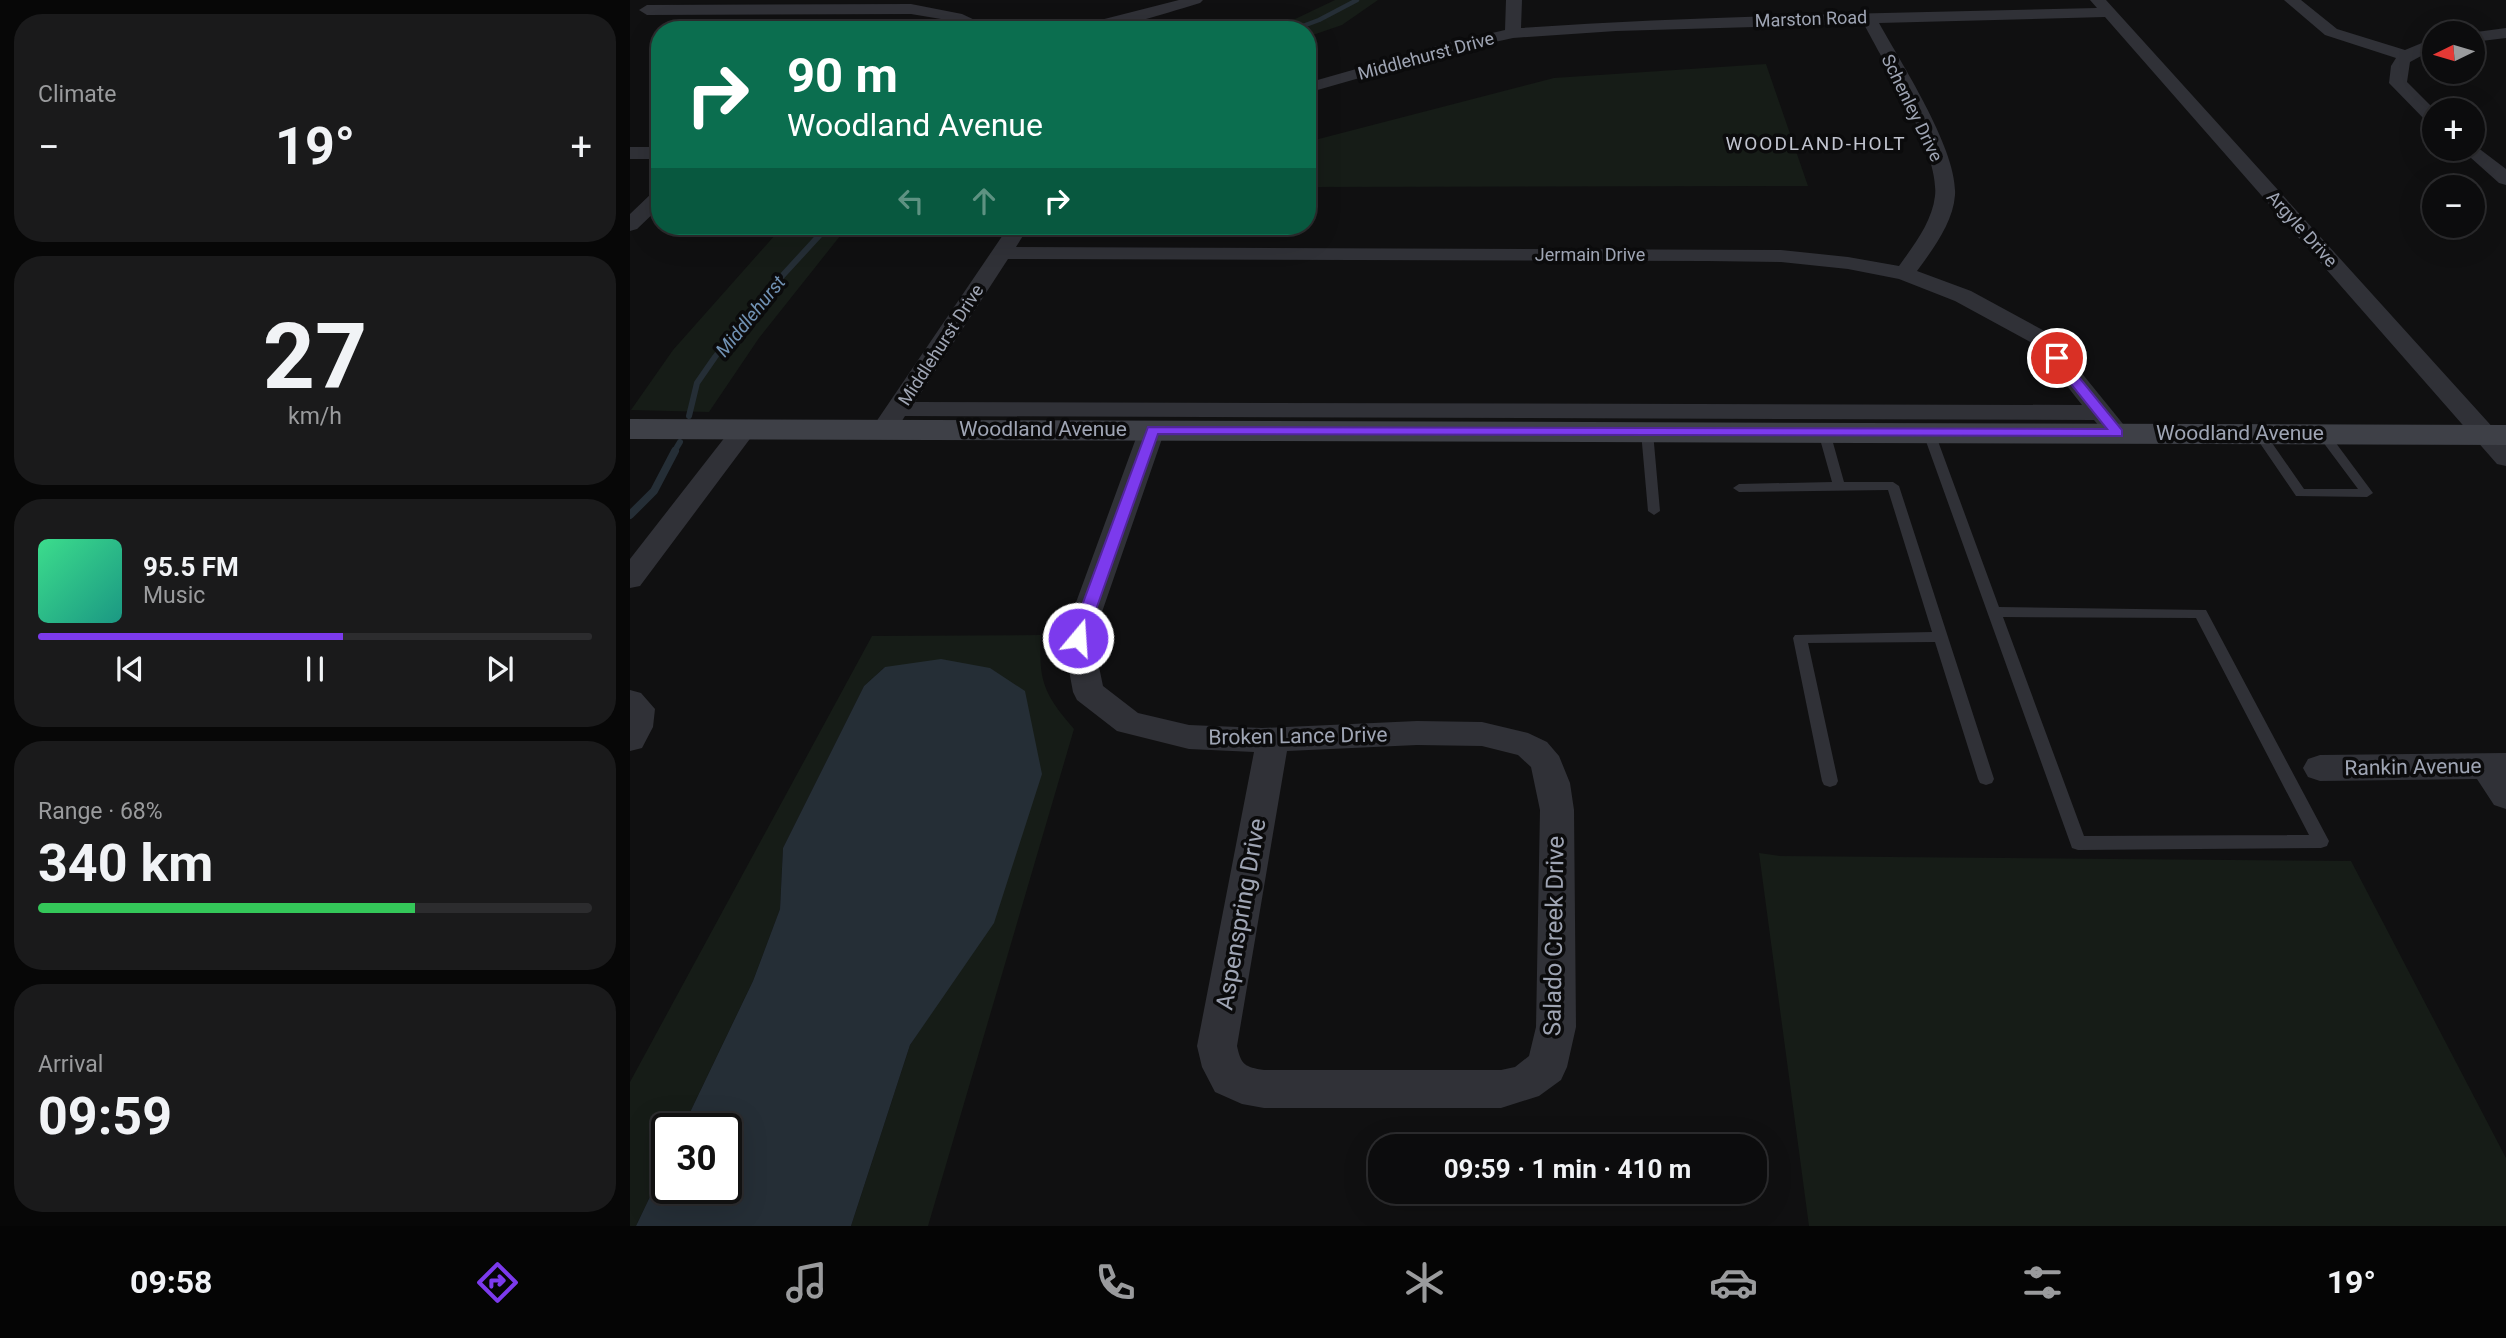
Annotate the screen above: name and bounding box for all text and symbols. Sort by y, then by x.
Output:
street label: Marston Road [1754,6,1868,31]
north arrow [2422,21,2485,84]
map controls [2422,21,2485,238]
street label: Middlehurst Drive [1355,27,1496,84]
text: 90 m [787,47,898,104]
icon: right [672,49,763,140]
street label: Schenley Drive [1877,51,1947,165]
text: Climate [38,81,117,108]
button: + [2422,98,2485,161]
text: Woodland Avenue [787,106,1043,144]
text: 19° [275,116,355,177]
text: − [38,125,60,169]
text: + [570,125,592,169]
district label: WOODLAND-HOLT [1725,132,1907,155]
button: − [2422,175,2485,238]
icon: left [892,182,930,220]
icon: ahead [965,182,1003,220]
icon: right [1038,182,1076,220]
street label: Argyle Drive [2263,186,2342,271]
street label: Jermain Drive [1535,244,1645,265]
water label: Middlehurst [711,270,791,362]
street label: Middlehurst Drive [894,280,988,409]
text: 27 [263,304,367,410]
pin [2027,328,2087,388]
icon: arrive [2038,339,2076,377]
text: km/h [288,403,342,430]
street label: Woodland Avenue [959,417,1127,441]
street label: Woodland Avenue [2156,421,2324,445]
text: 95.5 FM [143,552,239,582]
text: Music [143,582,205,609]
position arrow [1041,601,1115,675]
icon: previous [111,650,149,688]
icon: pause [296,650,334,688]
icon: next [481,650,519,688]
street label: Broken Lance Drive [1208,722,1388,750]
street label: Rankin Avenue [2344,754,2482,780]
text: Range · 68% [38,798,163,825]
street label: Aspenspring Drive [1210,816,1272,1012]
text: 340 km [38,833,213,894]
street label: Salado Creek Drive [1538,836,1570,1036]
text: Arrival [38,1051,103,1078]
text: 09:59 [38,1086,172,1147]
speed limit sign: 30 [651,1113,742,1204]
text: 09:59 · 1 min · 410 m [1444,1154,1691,1184]
icon: directions [473,1258,522,1307]
icon: music [782,1258,831,1307]
icon: phone [1091,1258,1140,1307]
icon: climate [1400,1258,1449,1307]
icon: car [1709,1258,1758,1307]
icon: filters [2018,1258,2067,1307]
text: 09:58 [130,1263,212,1301]
text: 19° [2327,1263,2376,1301]

